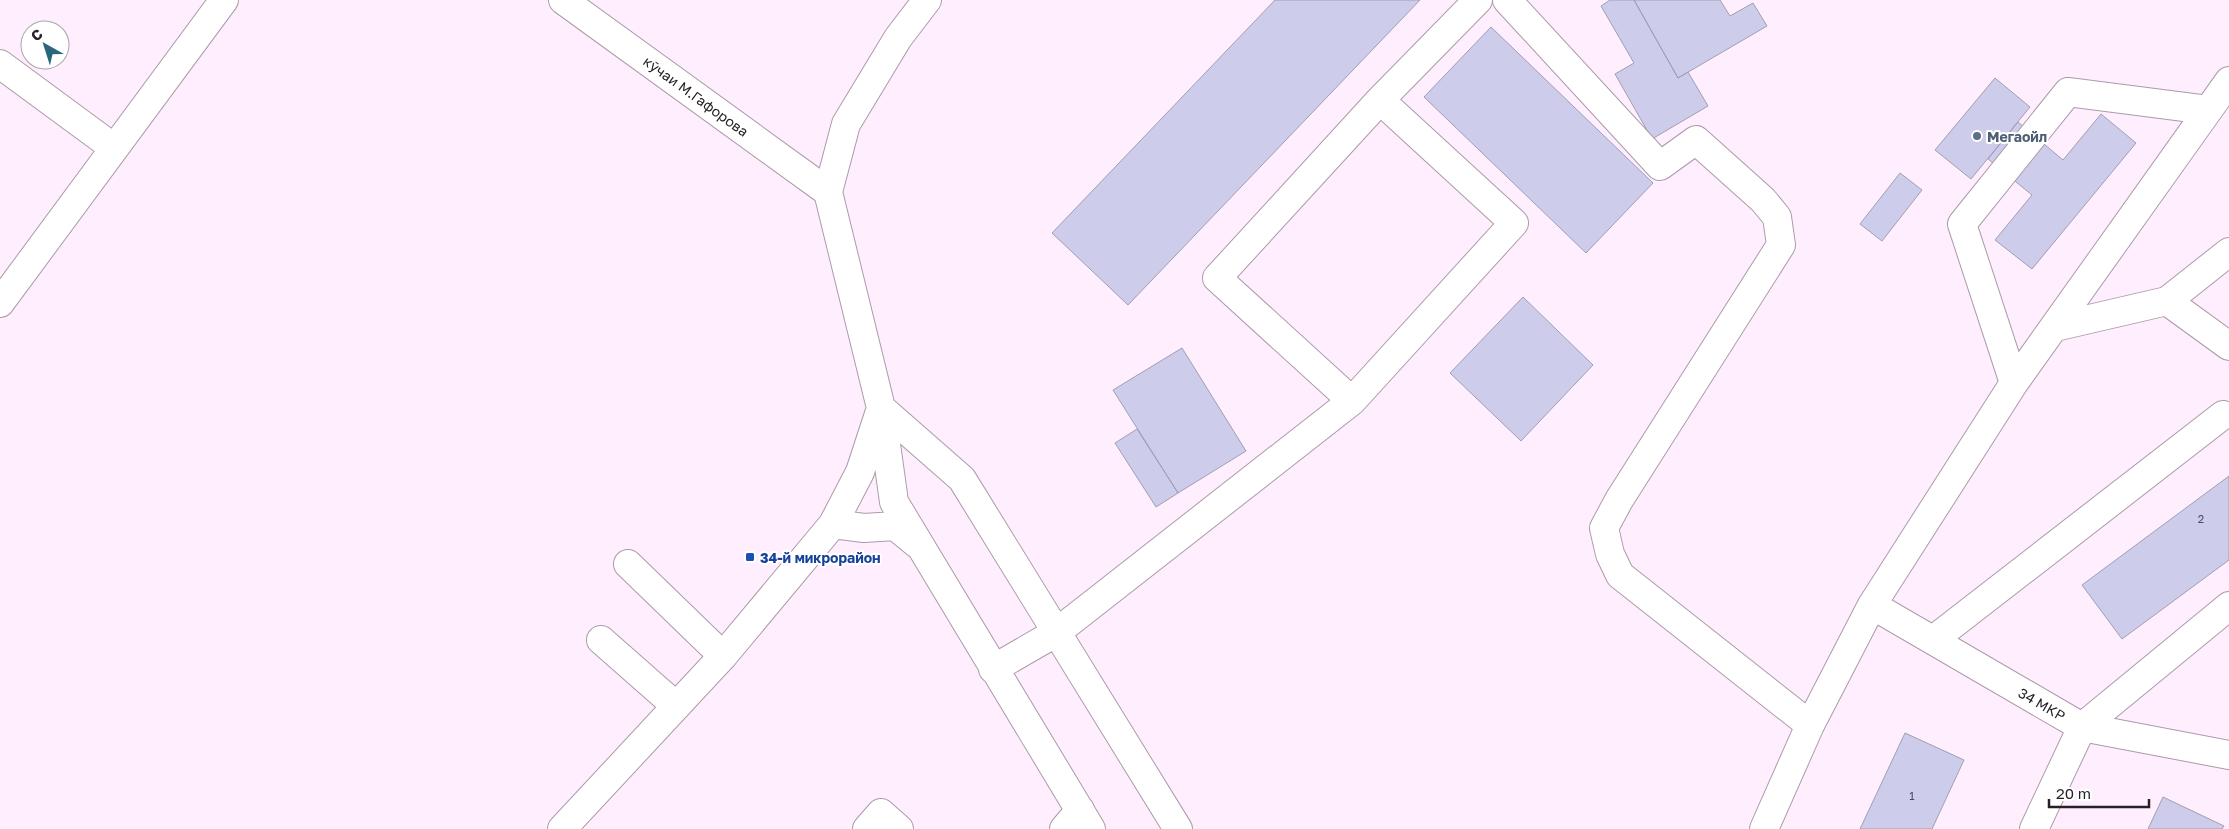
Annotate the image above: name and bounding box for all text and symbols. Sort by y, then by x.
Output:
north arrow [20,20,70,70]
text: С [27,25,46,44]
street label: кӯчаи М.Гафорова [640,52,752,140]
place label: Мегаойл [1987,128,2047,145]
marker: Мегаойл [1971,130,1983,142]
house number: 2 [2198,512,2204,525]
place label: 34-й микрорайон [760,549,881,566]
marker: 34-й микрорайон [744,551,756,563]
street label: 34 МКР [2016,684,2068,724]
scale bar [2049,776,2149,808]
text: 20 m [2056,784,2091,802]
house number: 1 [1909,789,1915,802]

